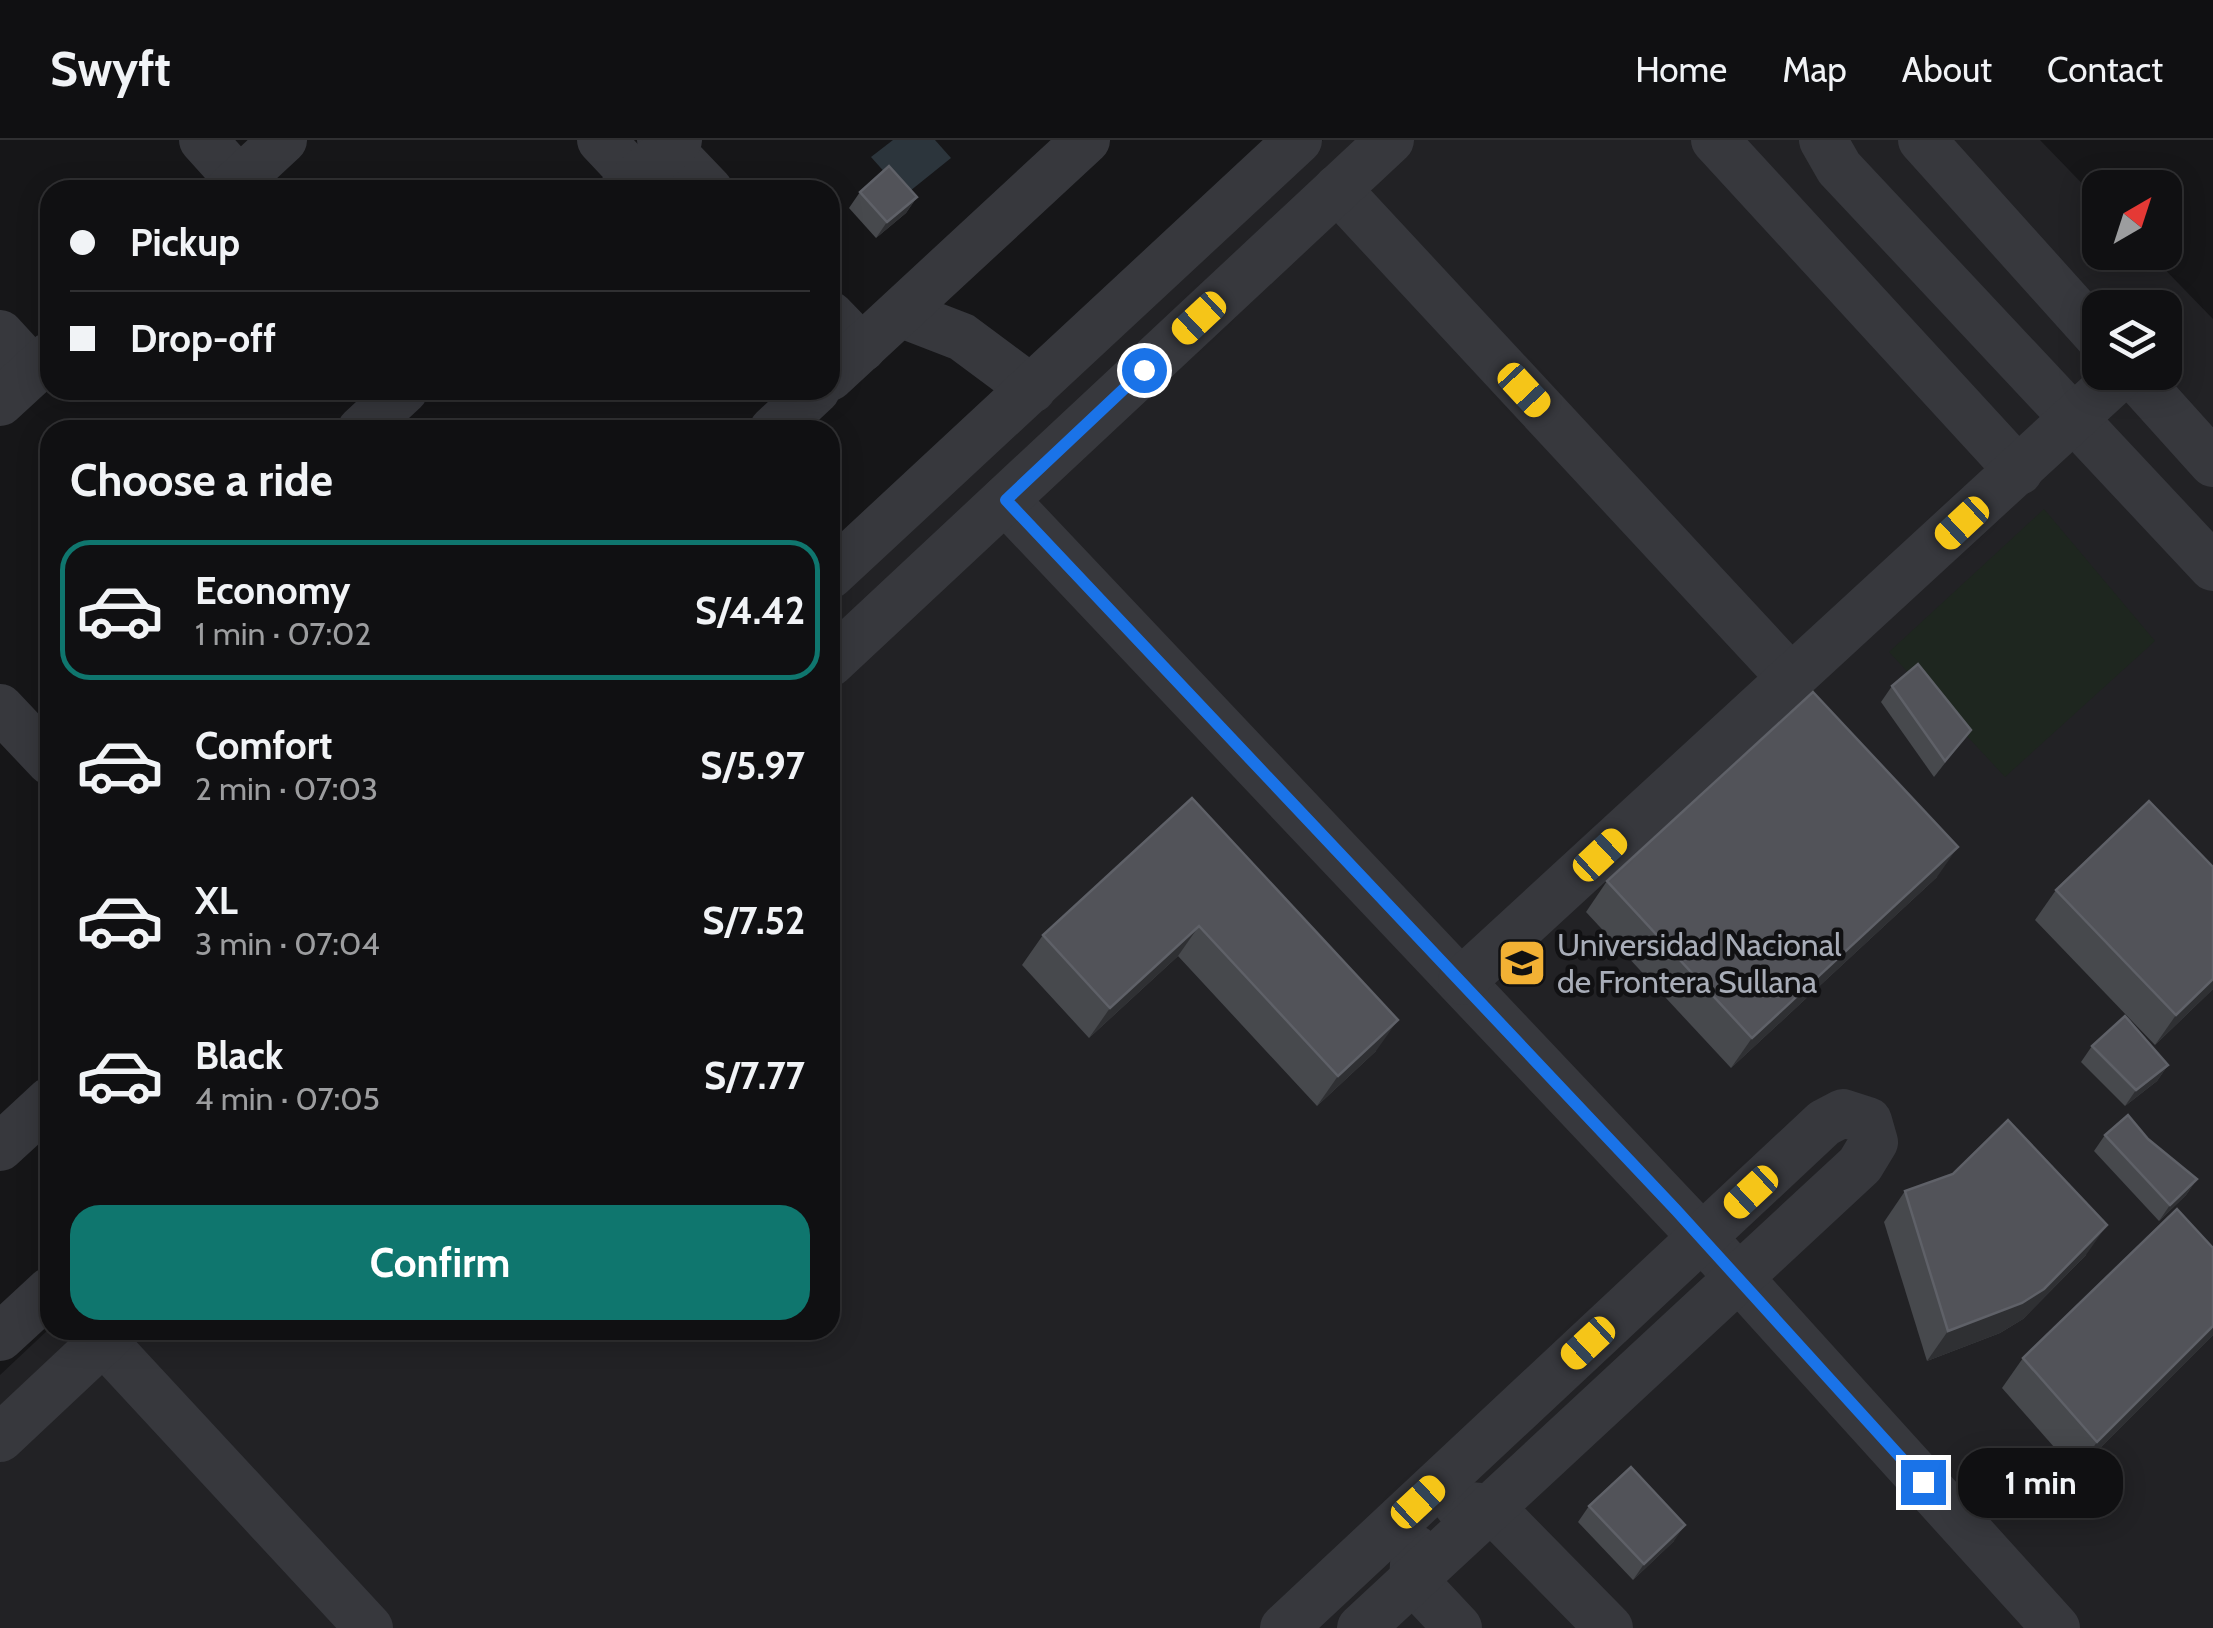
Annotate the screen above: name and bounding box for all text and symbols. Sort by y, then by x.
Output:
text: Swyft [50,40,171,98]
text: Home [1635,48,1727,91]
text: Map [1782,48,1847,91]
text: About [1902,48,1992,91]
text: Contact [2047,48,2163,91]
north arrow [2082,170,2182,270]
map controls [2082,170,2182,390]
text: Pickup [130,219,240,266]
car [1167,287,1231,349]
button: layers [2082,290,2182,390]
text: Drop-off [130,315,276,362]
route start [1122,348,1167,393]
car [1493,358,1555,422]
text: Choose a ride [70,453,333,507]
car [1930,492,1994,554]
icon: car [75,565,165,655]
text: Economy [195,567,350,614]
text: S/4.42 [695,587,805,634]
text: 1 min · 07:02 [195,614,371,653]
icon: car [75,720,165,810]
text: Comfort [195,722,332,769]
text: S/5.97 [700,742,805,789]
text: 2 min · 07:03 [195,769,378,808]
car [1568,824,1632,886]
icon: car [75,875,165,965]
text: XL [195,877,238,924]
text: S/7.52 [702,897,805,944]
text: 3 min · 07:04 [195,924,380,963]
place label: Universidad Nacional de Frontera Sullana [1557,925,1842,1001]
school or university icon: Universidad Nacional de Frontera Sullana [1496,937,1548,989]
icon: car [75,1030,165,1120]
text: Black [195,1032,283,1079]
text: S/7.77 [704,1052,805,1099]
text: 4 min · 07:05 [195,1079,380,1118]
car [1719,1161,1783,1223]
button: Confirm [70,1205,810,1320]
car [1556,1312,1620,1374]
callout: 1 min [1958,1447,2123,1517]
route end [1901,1460,1946,1505]
text: 1 min [2004,1463,2077,1502]
car [1386,1471,1450,1533]

